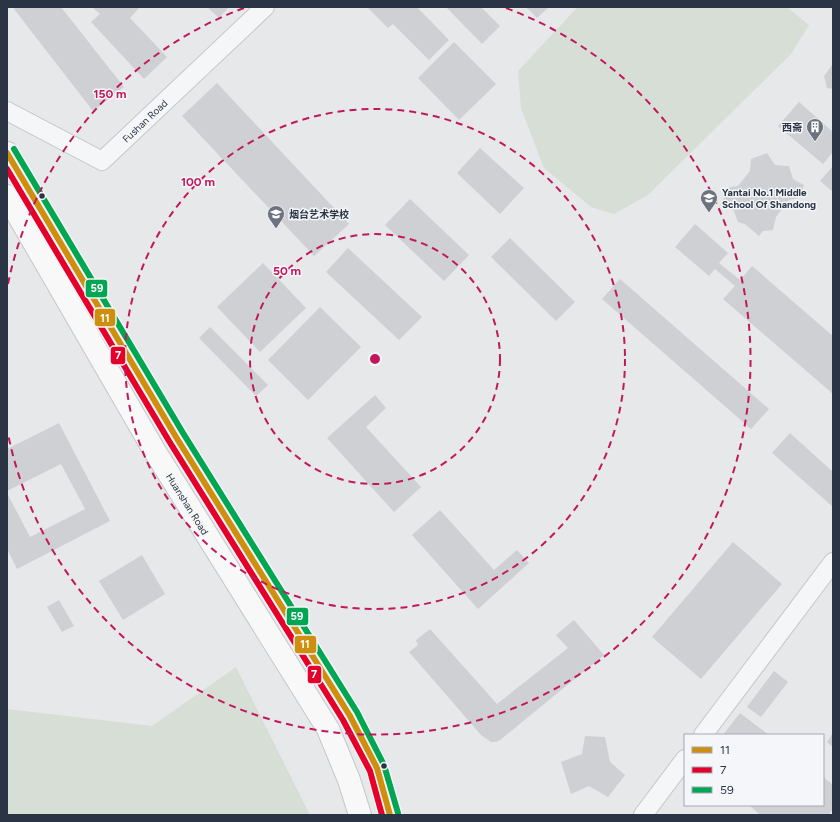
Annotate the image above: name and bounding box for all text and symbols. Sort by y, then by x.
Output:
text: 150 m [93,87,127,101]
street label: Fushan Road [120,97,170,146]
building icon: 西斋 [805,117,825,142]
place label: 西斋 [782,121,802,134]
text: 100 m [181,175,215,189]
place label: Yantai No.1 Middle School Of Shandong [722,186,816,211]
school or university icon: Yantai No.1 Middle School Of Shandong [699,188,719,213]
unlabelled marker [37,191,47,201]
school or university icon: 烟台艺术学校 [266,204,286,229]
place label: 烟台艺术学校 [289,208,349,221]
text: 50 m [273,264,301,278]
line badge: 59 [85,279,108,298]
text: 59 [91,282,103,295]
line badge: 11 [94,308,116,327]
text: 11 [100,312,110,325]
line badge: 7 [110,346,126,365]
text: 7 [115,349,121,362]
centre of rings [368,352,382,366]
street label: Huanshan Road [163,471,211,538]
line badge: 59 [286,607,309,626]
text: 59 [291,610,303,623]
line badge: 11 [294,635,317,654]
text: 11 [300,638,310,651]
line badge: 7 [307,665,322,684]
text: 7 [311,668,317,681]
legend [684,734,824,806]
text: 11 [720,743,730,757]
unlabelled marker [379,761,389,771]
text: 7 [720,763,727,777]
text: 59 [720,783,734,797]

